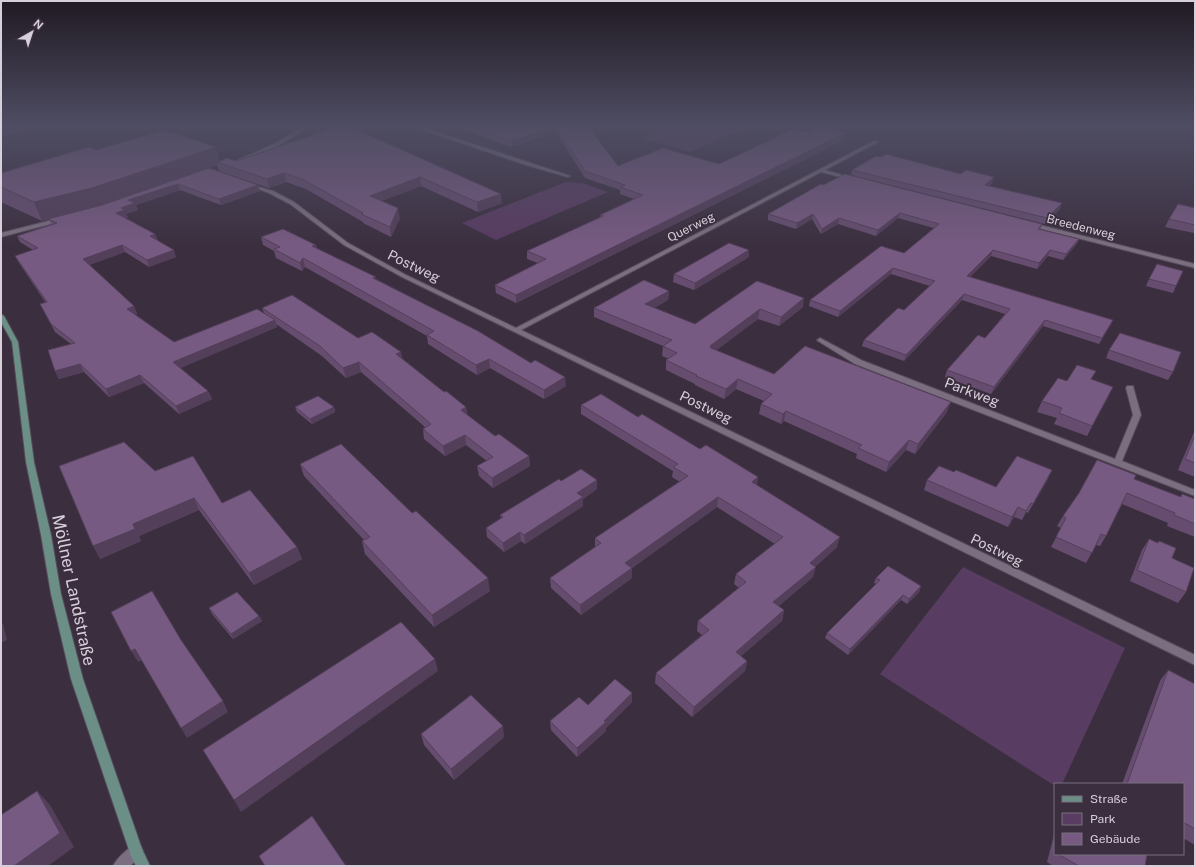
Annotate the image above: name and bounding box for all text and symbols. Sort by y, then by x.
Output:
north arrow [12,12,52,52]
text: N [31,17,45,32]
street label: Querweg [665,209,717,245]
street label: Breedenweg [1045,212,1117,242]
street label: Postweg [385,246,443,286]
street label: Parkweg [942,374,1002,410]
street label: Postweg [677,387,735,427]
street label: Möllner Landstraße [48,513,100,667]
street label: Postweg [968,530,1026,570]
legend [1054,783,1184,855]
text: Straße [1090,792,1128,806]
text: Park [1090,812,1116,826]
text: Gebäude [1090,832,1140,846]

